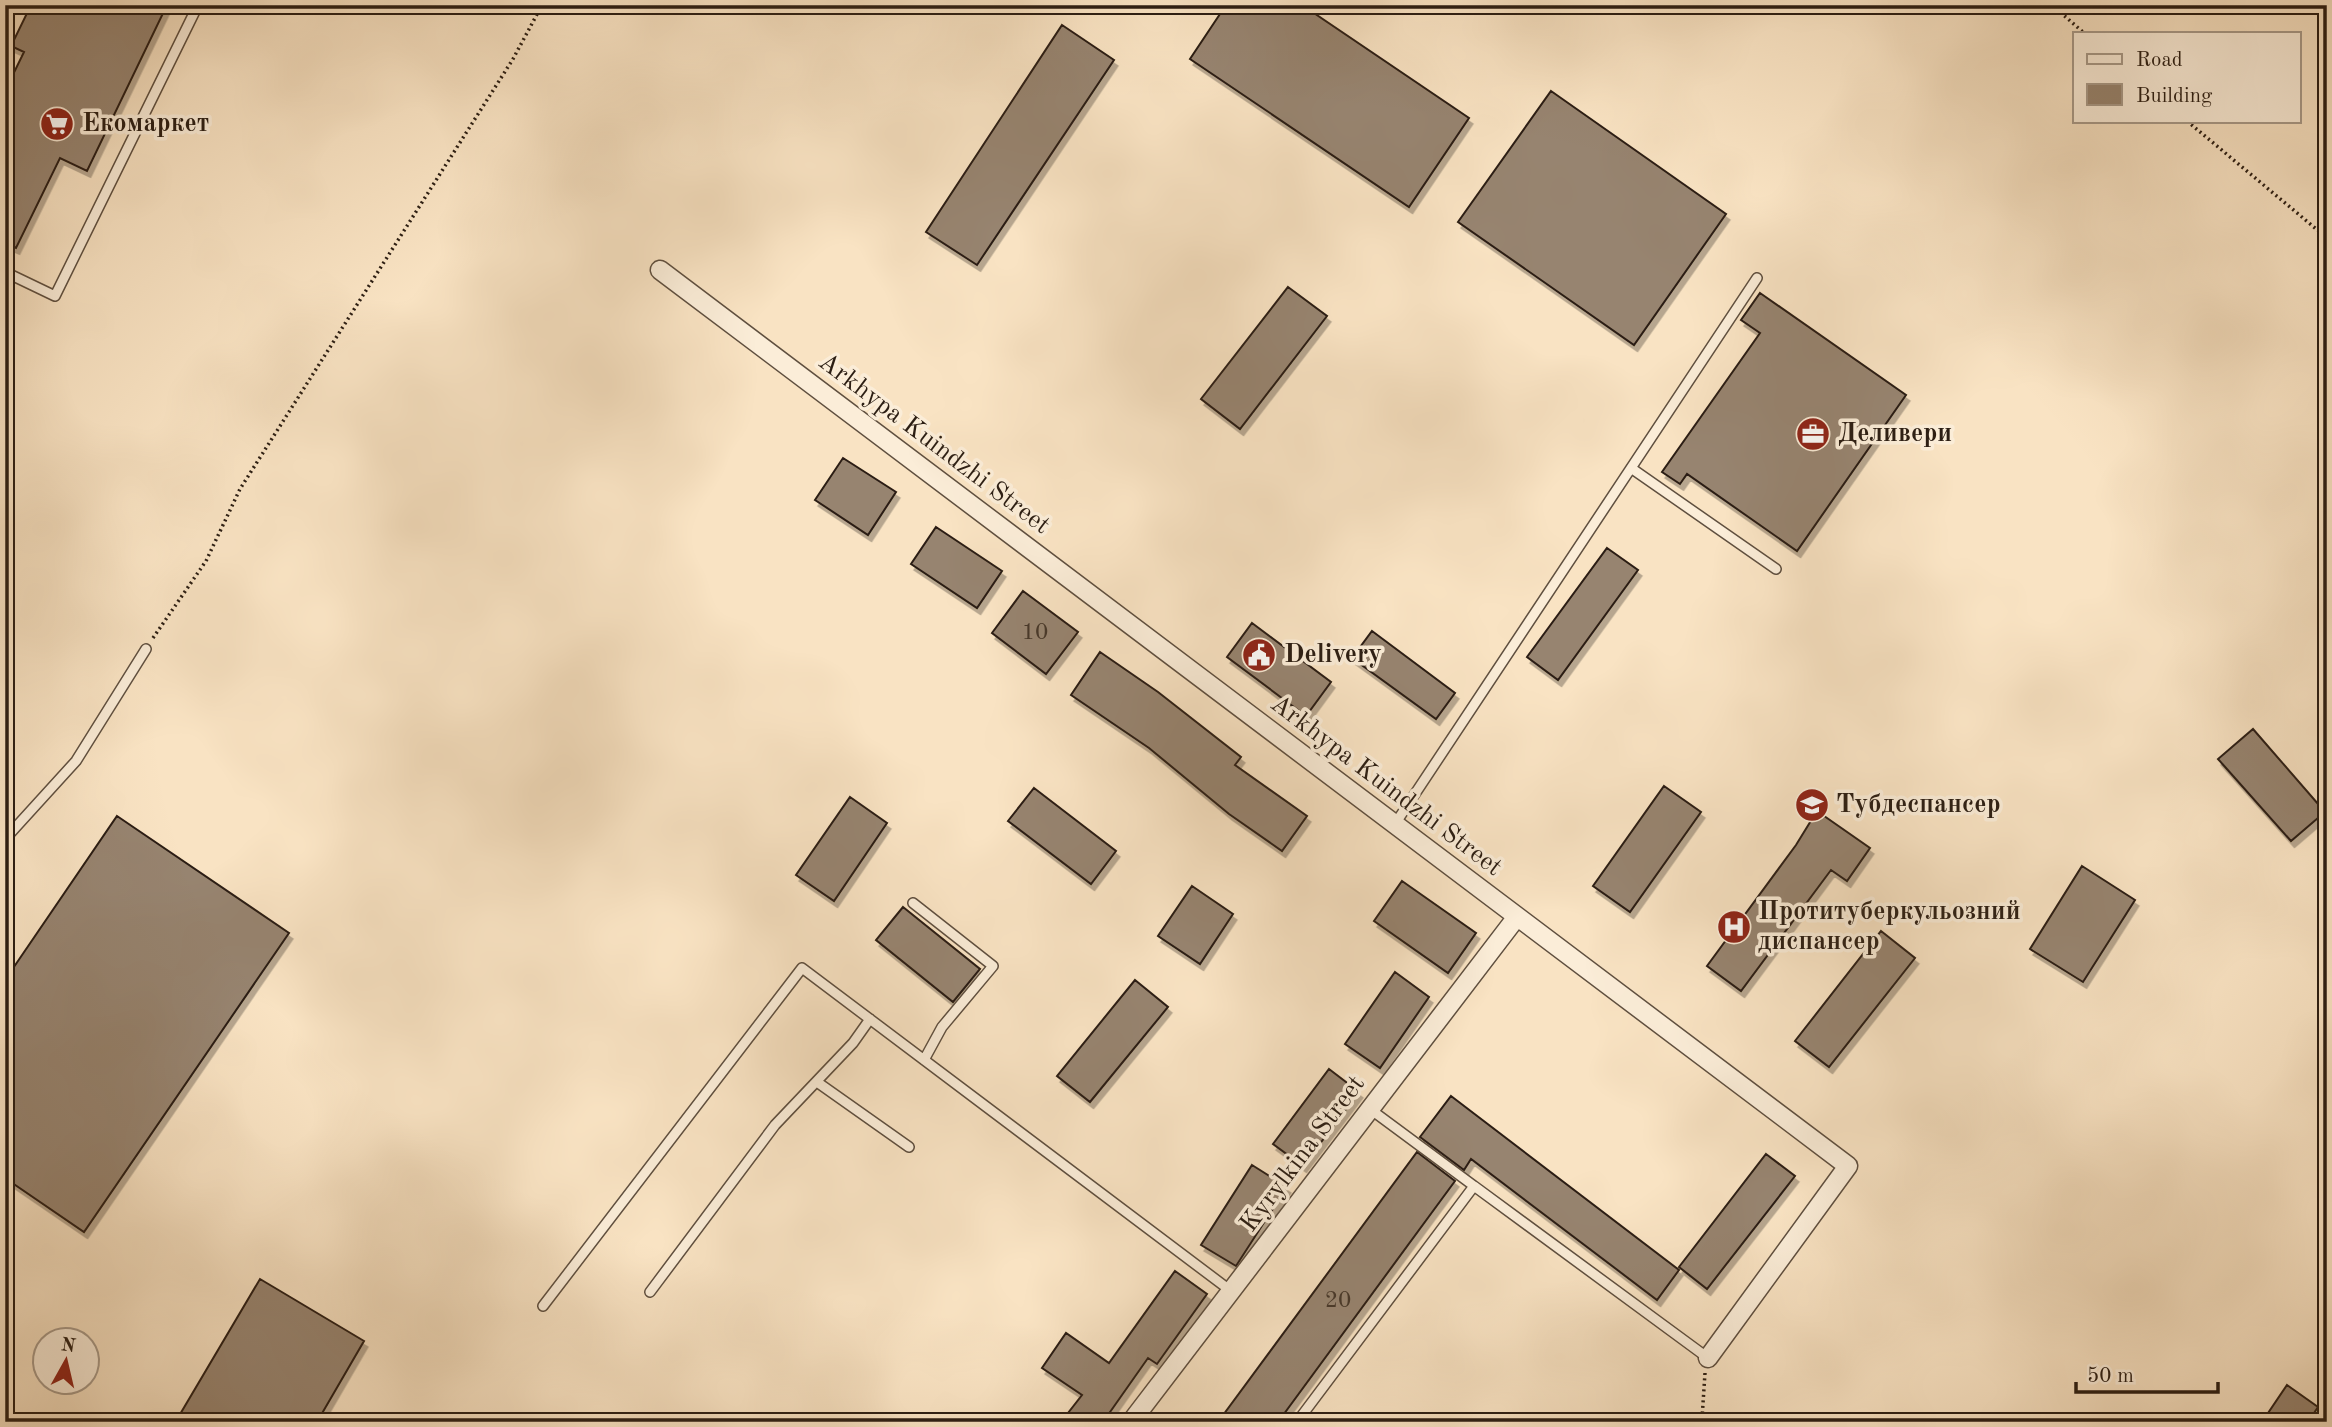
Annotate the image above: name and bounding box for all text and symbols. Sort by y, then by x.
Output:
legend [2073,32,2300,122]
text: Road [2136,50,2183,71]
text: Building [2136,86,2213,107]
supermarket icon: Екомаркет [38,105,76,143]
place label: Екомаркет [82,111,209,137]
street label: Arkhypa Kuindzhi Street [813,349,1055,539]
office icon: Деливери [1794,415,1832,453]
place label: Деливери [1838,421,1952,447]
house number: 10 [1022,621,1048,644]
public building icon: Delivery [1240,636,1278,674]
place label: Delivery [1284,642,1382,668]
street label: Arkhypa Kuindzhi Street [1265,691,1507,881]
school or university icon: Тубдеспансер [1793,786,1831,824]
place label: Тубдеспансер [1836,792,2001,818]
place label: Протитуберкульозний диспансер [1758,899,2021,955]
hospital icon: Протитуберкульозний диспансер [1715,908,1753,946]
street label: Kyrylkina Street [1236,1071,1370,1237]
house number: 20 [1325,1289,1351,1312]
north arrow [32,1326,102,1396]
text: N [60,1336,77,1357]
scale bar [2076,1350,2218,1394]
text: 50 m [2087,1366,2134,1387]

